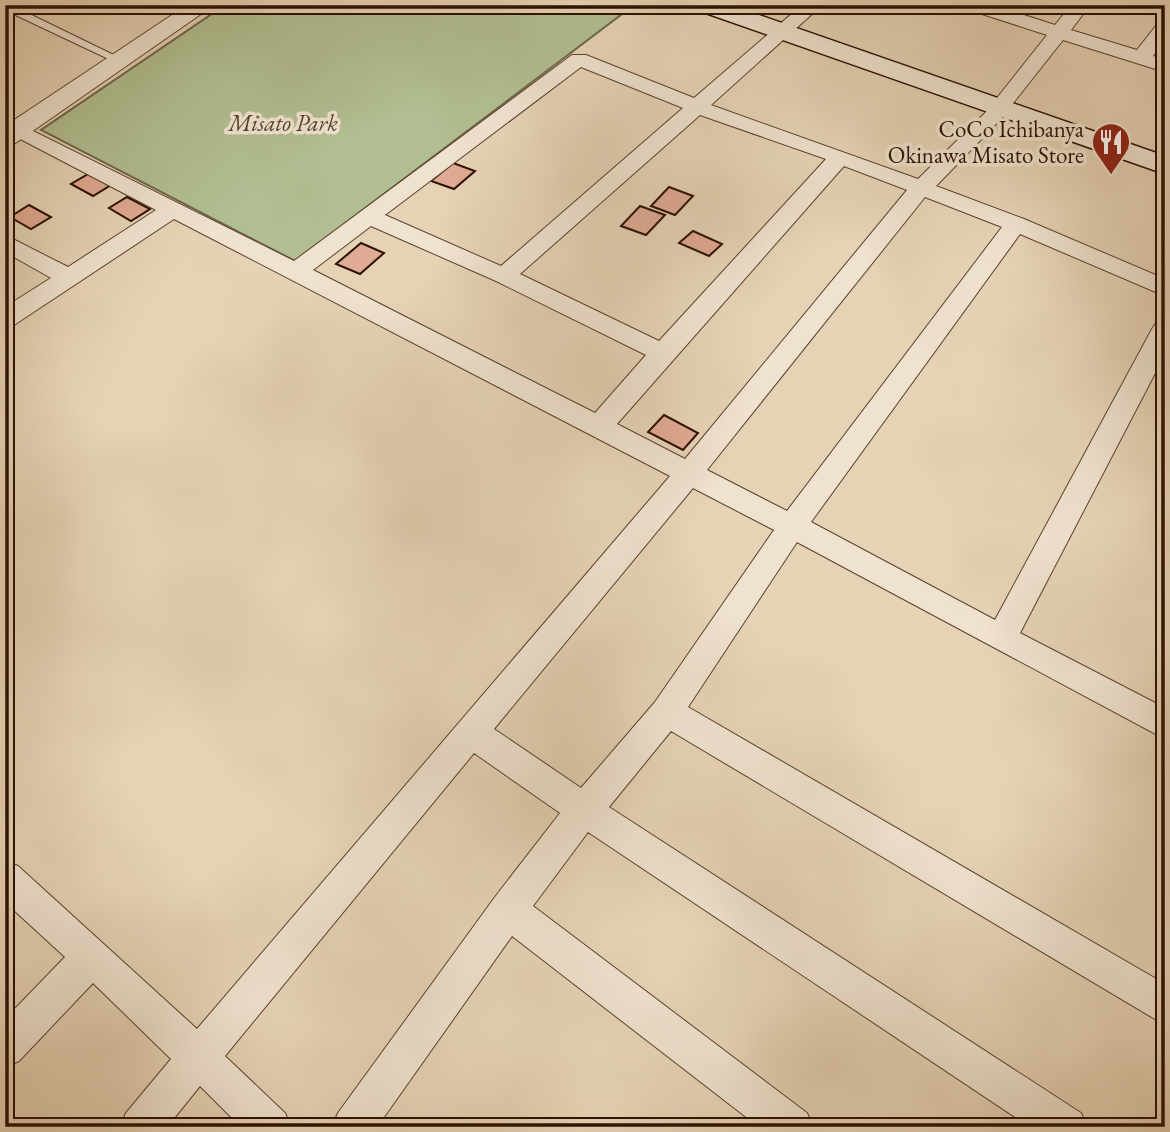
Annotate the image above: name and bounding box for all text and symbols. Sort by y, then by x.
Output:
park label: Misato Park [226,108,338,138]
place label: CoCo Ichibanya Okinawa Misato Store [888,114,1085,170]
restaurant icon: CoCo Ichibanya Okinawa Misato Store [1090,121,1132,176]

